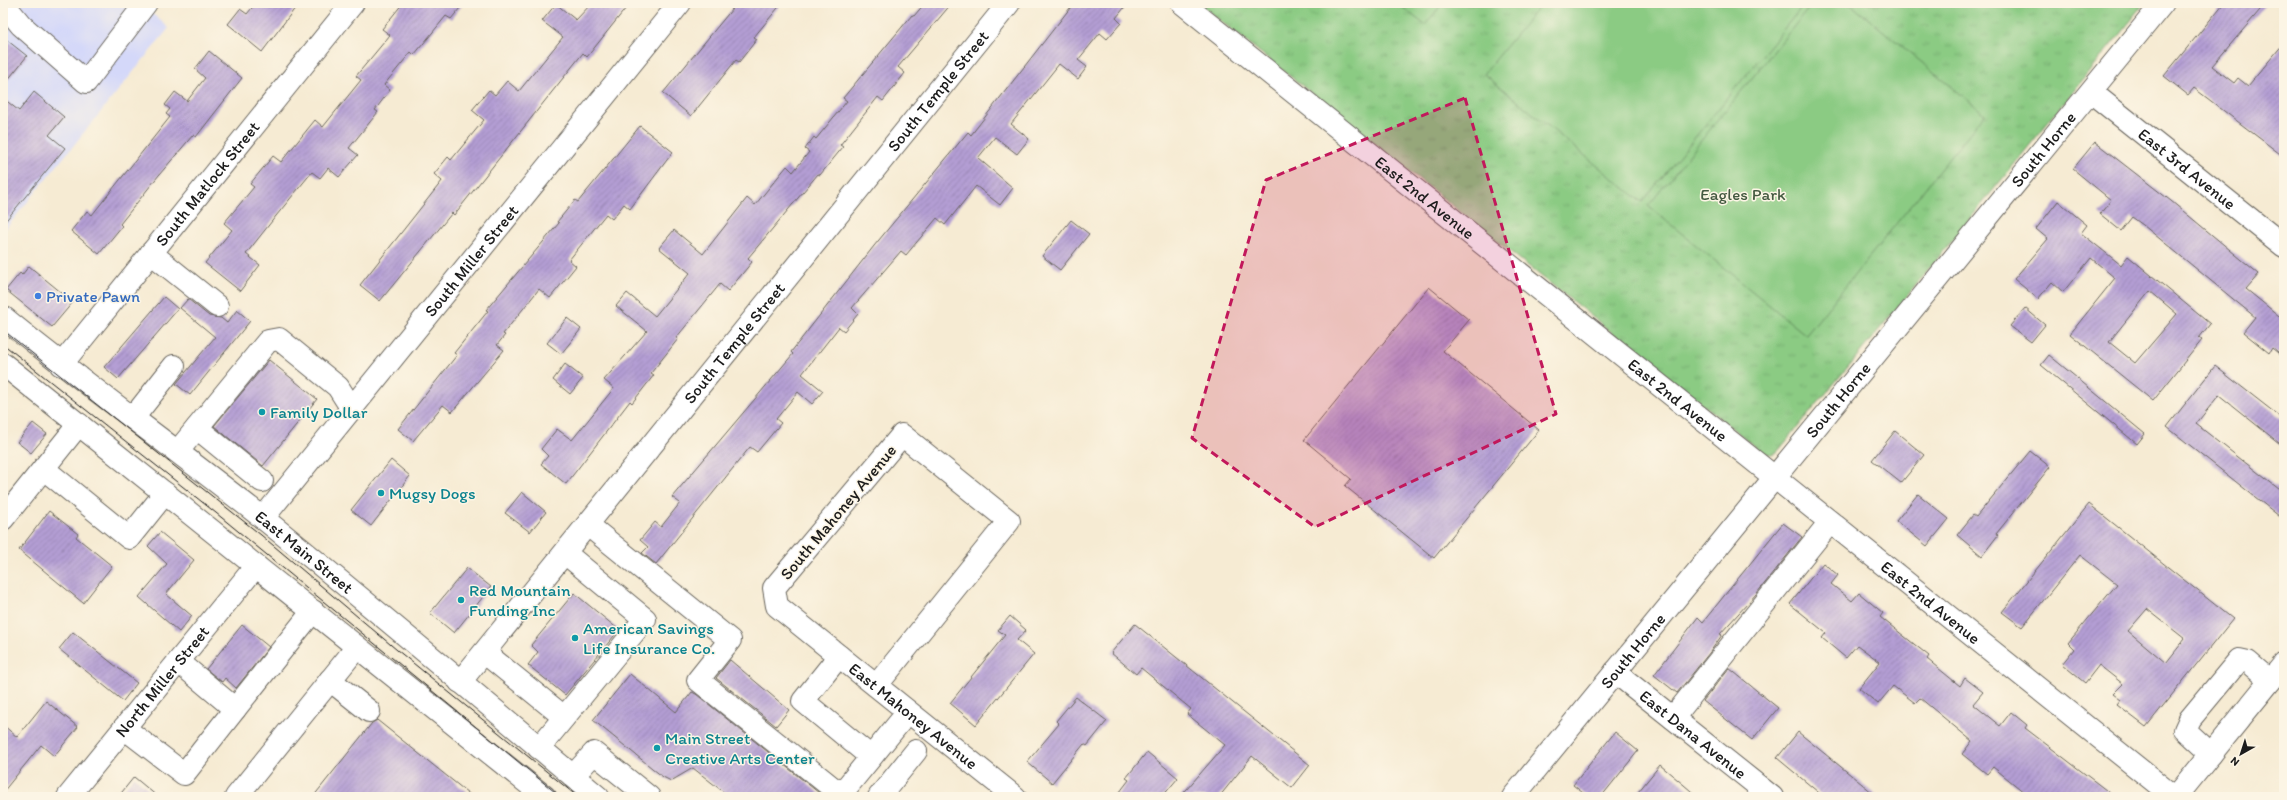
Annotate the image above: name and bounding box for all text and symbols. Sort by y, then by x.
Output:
street label: South Temple Street [883,26,993,155]
street label: South Horne [2007,108,2080,191]
street label: South Matlock Street [151,117,264,250]
street label: East 3rd Avenue [2134,124,2240,214]
street label: East 2nd Avenue [1371,151,1479,243]
park label: Eagles Park [1700,184,1786,204]
street label: South Miller Street [420,200,523,321]
street label: South Temple Street [679,278,789,407]
place label: Private Pawn [46,286,140,306]
marker: Private Pawn [33,291,43,301]
street label: East 2nd Avenue [1624,354,1732,446]
street label: South Horne [1801,358,1875,442]
place label: Family Dollar [270,402,368,422]
marker: Family Dollar [257,407,267,417]
street label: South Mahoney Avenue [776,440,900,584]
place label: Mugsy Dogs [389,483,476,503]
marker: Mugsy Dogs [376,488,386,498]
street label: East Main Street [251,506,357,598]
street label: East 2nd Avenue [1877,556,1985,648]
place label: Red Mountain Funding Inc [469,580,571,620]
marker: Red Mountain Funding Inc [456,595,466,605]
street label: South Horne [1596,609,1669,692]
place label: American Savings Life Insurance Co. [583,618,715,658]
street label: North Miller Street [111,622,213,741]
marker: American Savings Life Insurance Co. [570,633,580,643]
street label: East Mahoney Avenue [845,658,982,773]
street label: East Dana Avenue [1636,686,1751,783]
place label: Main Street Creative Arts Center [665,728,815,768]
north arrow [2221,734,2261,774]
marker: Main Street Creative Arts Center [652,743,662,753]
text: N [2228,754,2242,769]

